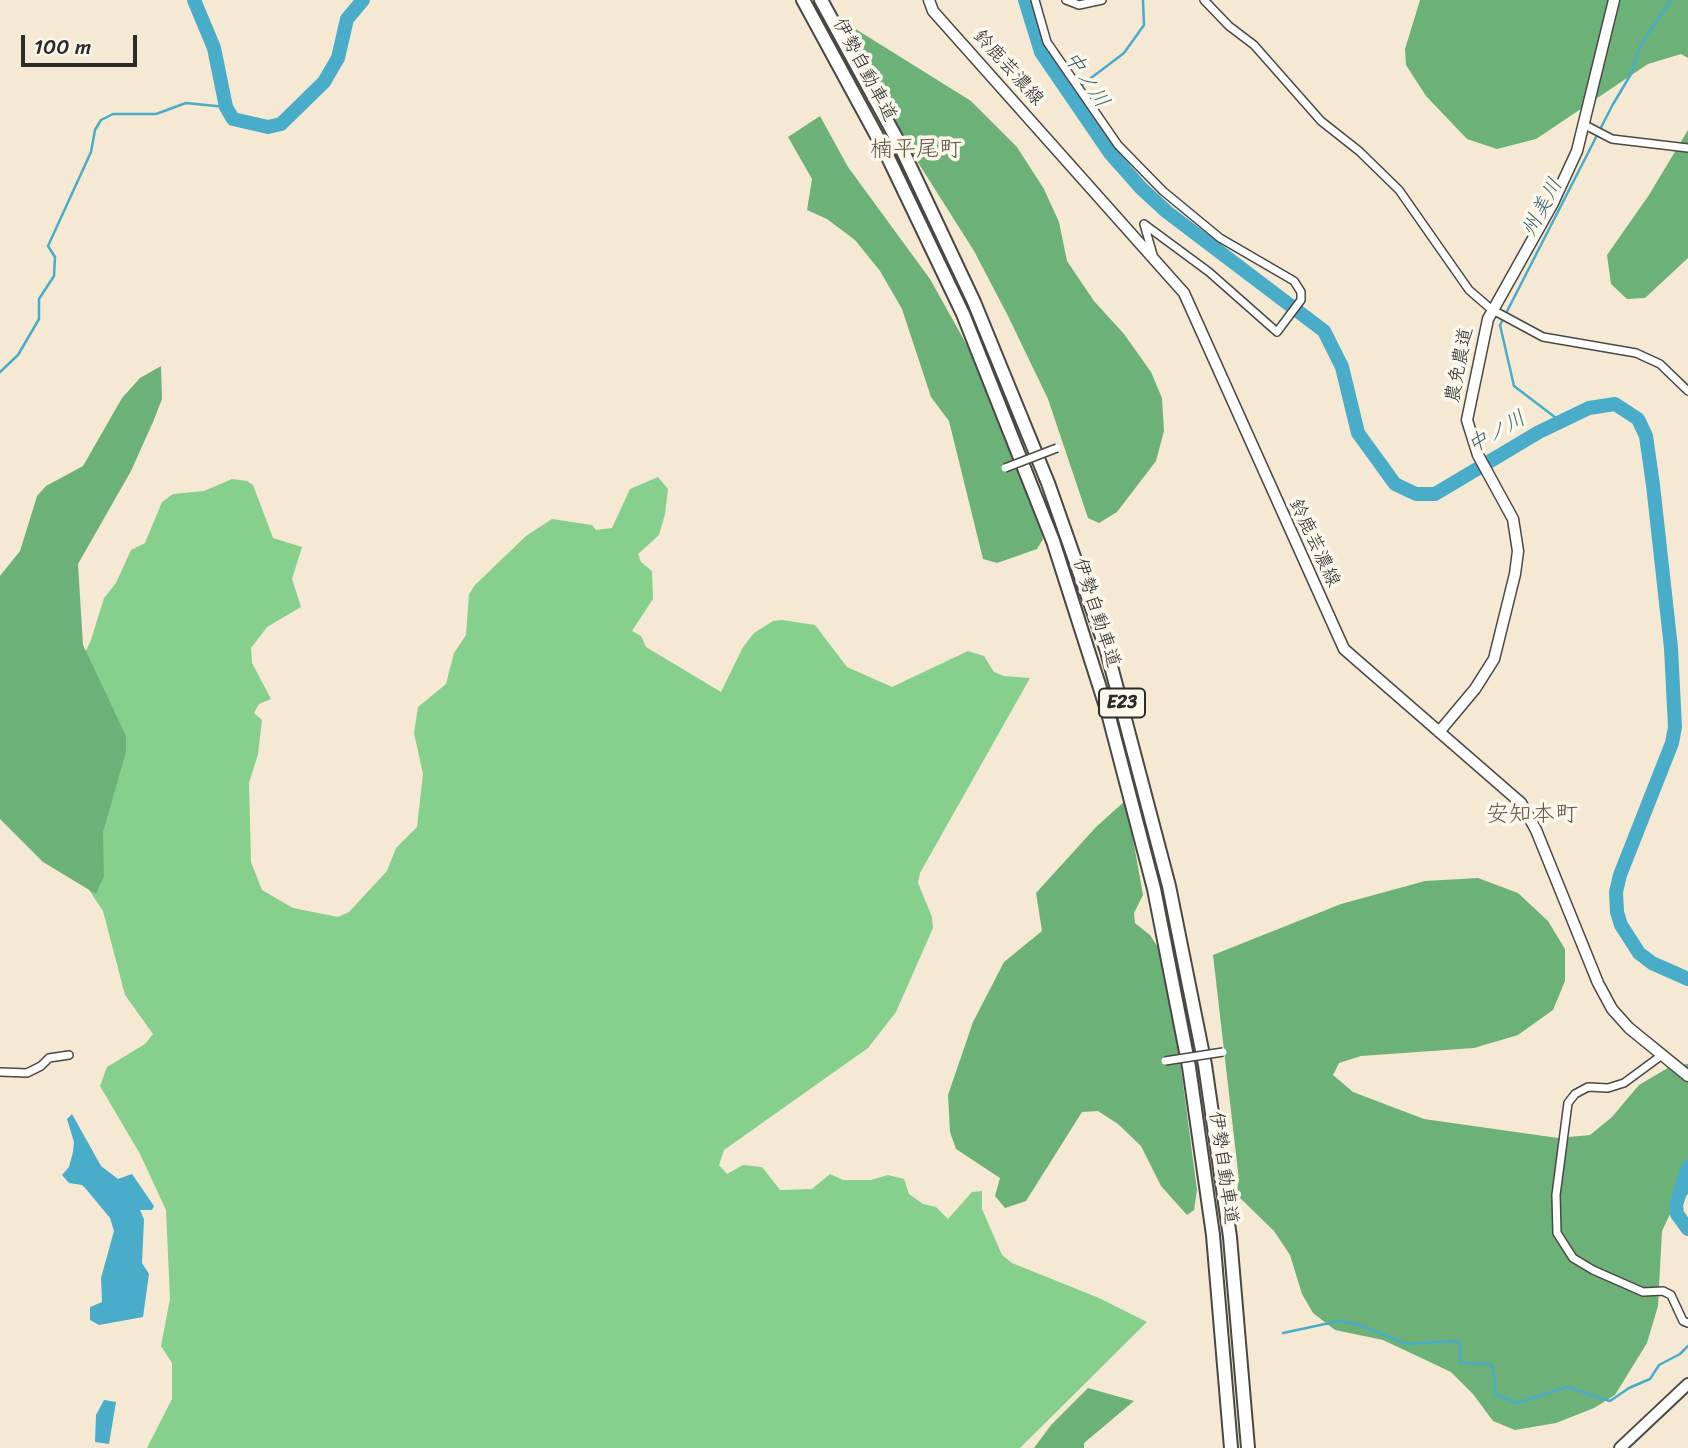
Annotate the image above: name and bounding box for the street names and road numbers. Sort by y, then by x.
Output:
street label: 伊勢自動車道 [827,14,901,126]
street label: 鈴鹿芸濃線 [968,25,1048,111]
street label: 農免農道 [1442,326,1478,404]
street label: 鈴鹿芸濃線 [1284,495,1344,591]
street label: 伊勢自動車道 [1068,555,1124,671]
road number: E23 [1099,688,1145,718]
street label: 伊勢自動車道 [1204,1110,1242,1226]

